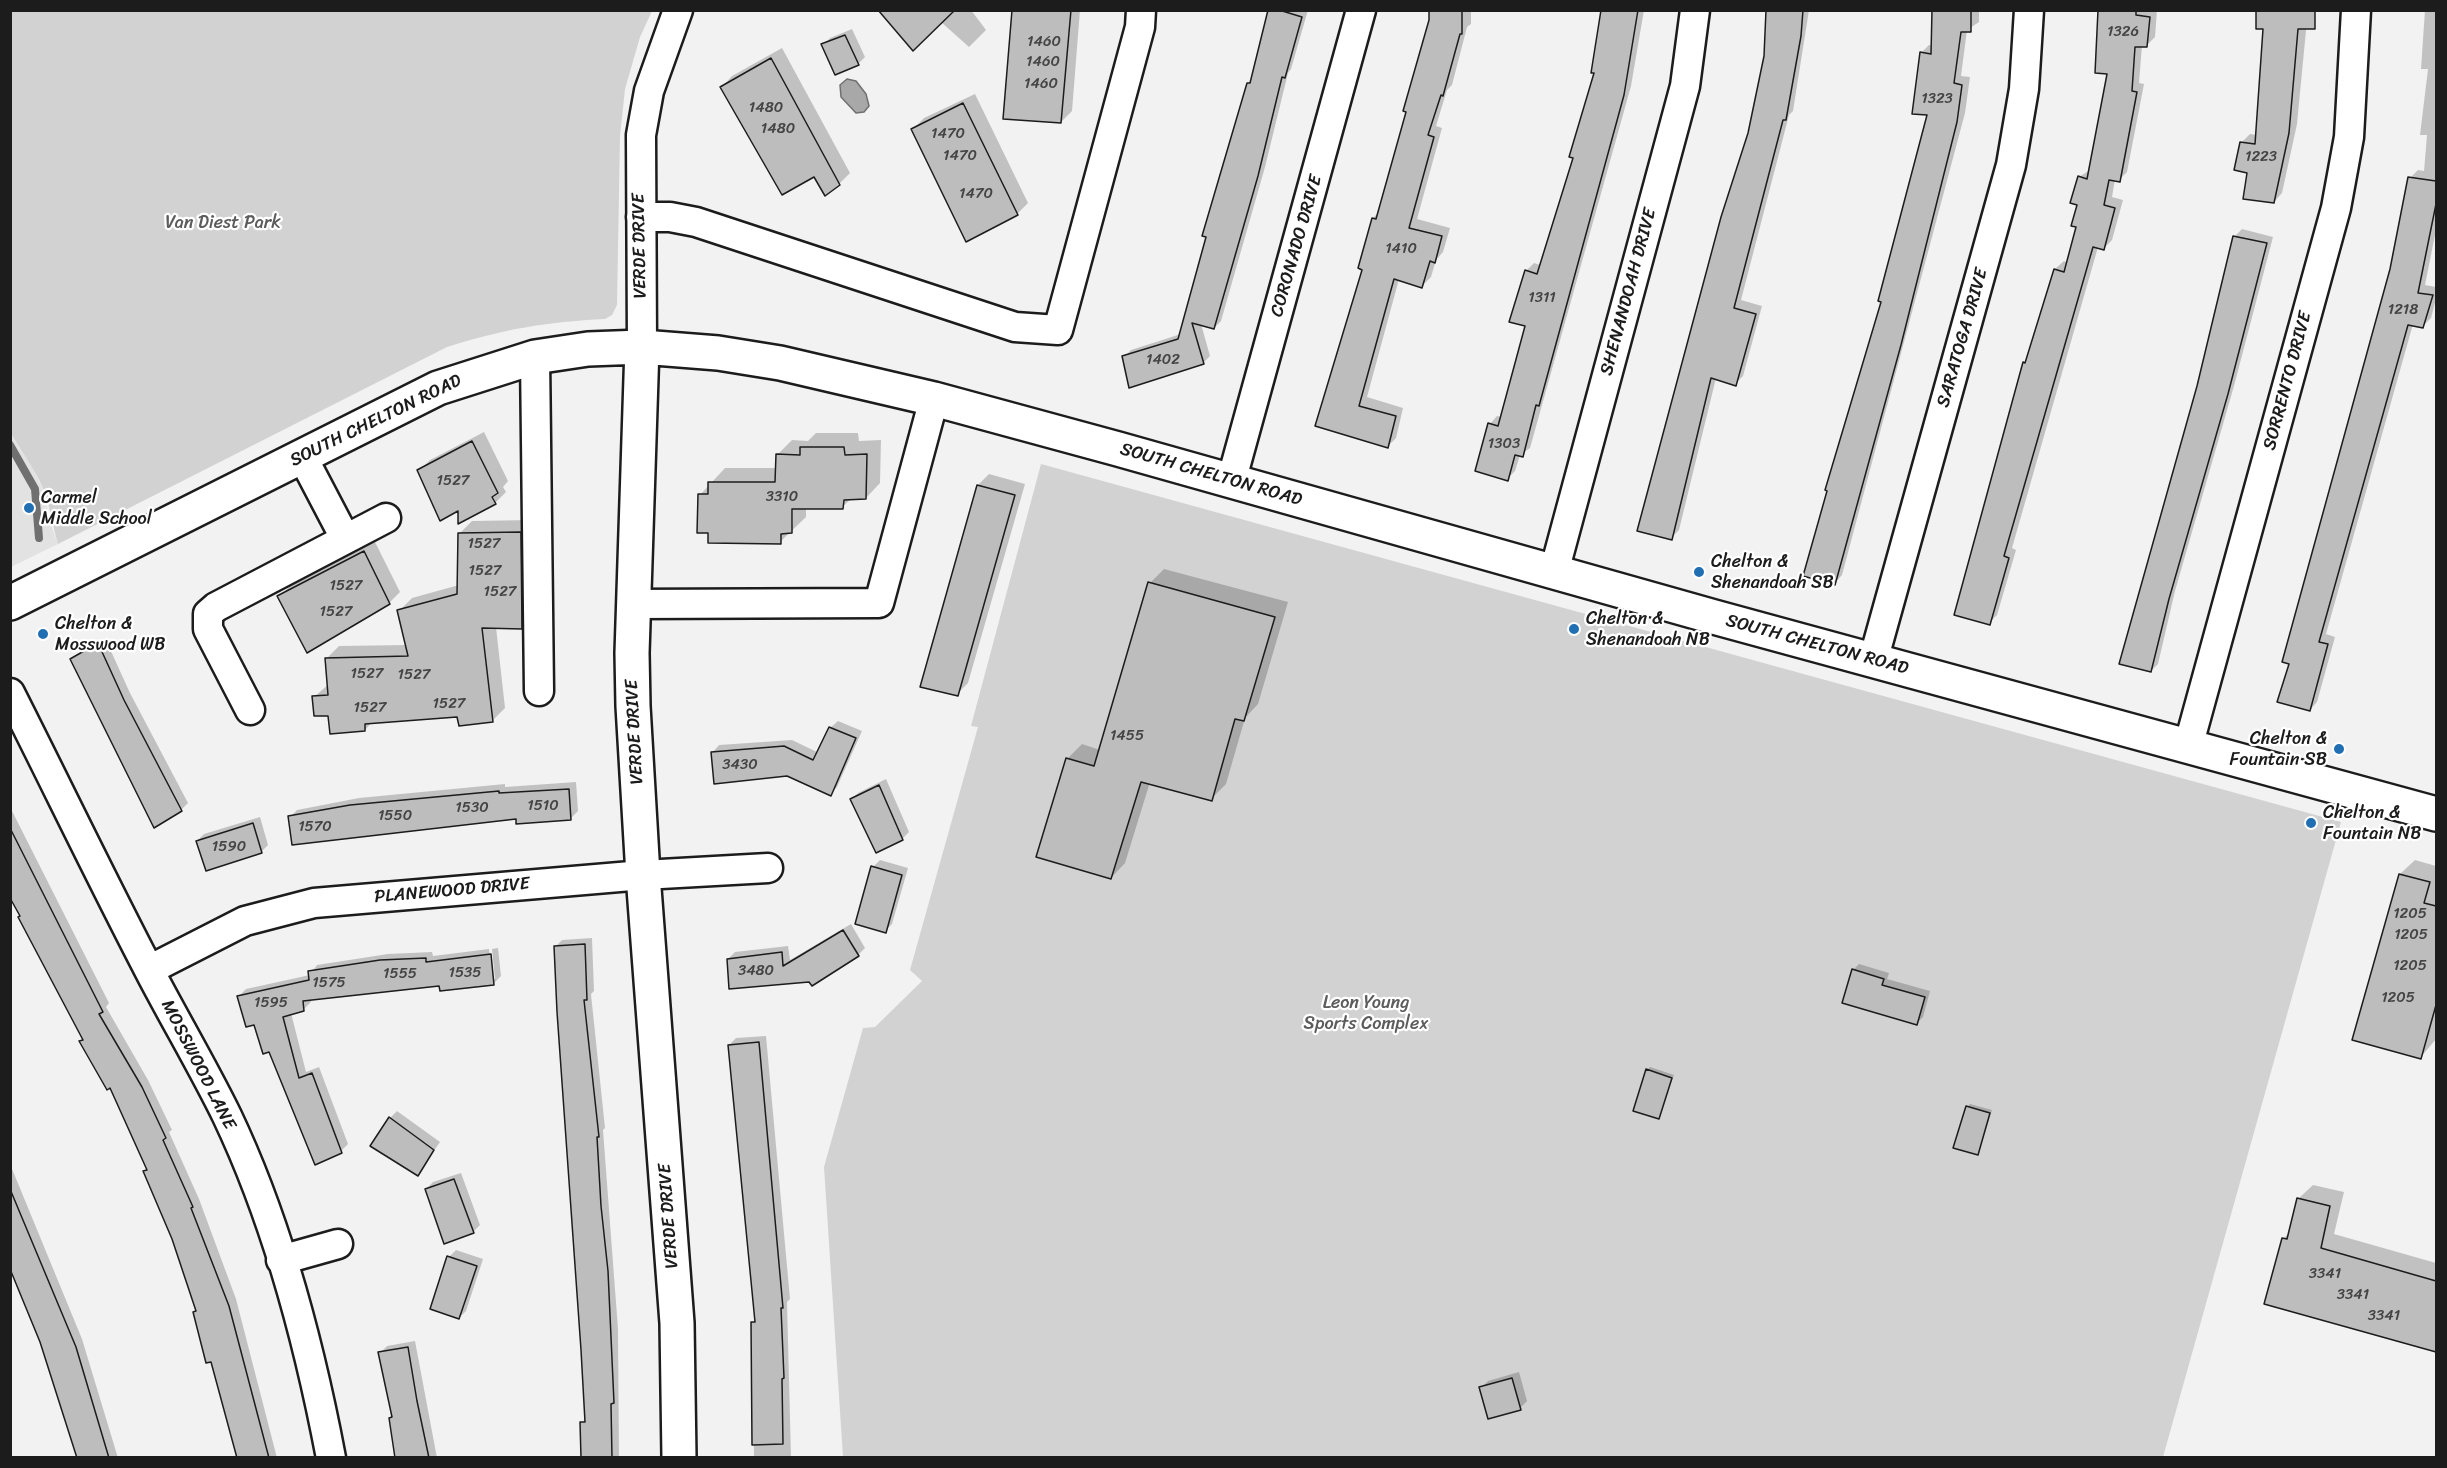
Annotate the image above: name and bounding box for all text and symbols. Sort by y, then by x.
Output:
house number: 1326 [2107,23,2139,41]
house number: 1460 [1027,33,1061,51]
house number: 1460 [1026,53,1060,71]
house number: 1460 [1024,75,1058,93]
house number: 1323 [1921,90,1953,108]
house number: 1480 [749,99,783,117]
house number: 1480 [761,120,795,138]
house number: 1470 [931,125,965,143]
house number: 1470 [943,147,977,165]
house number: 1223 [2245,148,2277,166]
street label: CORONADO DRIVE [1266,173,1328,319]
house number: 1470 [959,185,993,203]
street label: VERDE DRIVE [628,193,652,299]
street label: SHENANDOAH DRIVE [1596,206,1662,378]
park label: Van Diest Park [165,212,281,234]
house number: 1410 [1385,240,1417,258]
street label: SARATOGA DRIVE [1933,266,1993,410]
house number: 1311 [1528,289,1556,307]
house number: 1218 [2388,301,2418,319]
street label: SORRENTO DRIVE [2259,309,2317,453]
house number: 1402 [1146,351,1180,369]
street label: SOUTH CHELTON ROAD [287,370,465,472]
house number: 1303 [1488,435,1520,453]
street label: SOUTH CHELTON ROAD [1118,439,1304,511]
house number: 1527 [437,472,469,490]
place label: Carmel Middle School [41,487,152,530]
house number: 3310 [766,488,798,506]
marker: Carmel Middle School [22,501,36,515]
house number: 1527 [468,535,500,553]
place label: Chelton & Shenandoah SB [1711,551,1834,594]
house number: 1527 [469,562,501,580]
marker: Chelton & Shenandoah SB [1692,565,1706,579]
house number: 1527 [330,577,362,595]
house number: 1527 [484,583,516,601]
house number: 1527 [320,603,352,621]
place label: Chelton & Shenandoah NB [1586,608,1710,650]
street label: SOUTH CHELTON ROAD [1723,610,1911,680]
place label: Chelton & Mosswood WB [55,613,165,656]
marker: Chelton & Shenandoah NB [1567,622,1581,636]
marker: Chelton & Mosswood WB [36,627,50,641]
house number: 1527 [351,665,383,683]
house number: 1527 [398,666,430,684]
street label: VERDE DRIVE [621,679,649,785]
house number: 1527 [433,695,465,713]
house number: 1527 [354,699,386,717]
house number: 1455 [1110,727,1144,745]
place label: Chelton & Fountain SB [2230,728,2327,771]
marker: Chelton & Fountain SB [2332,742,2346,756]
house number: 3430 [722,756,758,774]
house number: 1510 [527,797,559,815]
house number: 1530 [455,799,489,817]
place label: Chelton & Fountain NB [2323,802,2422,844]
house number: 1550 [378,807,412,825]
marker: Chelton & Fountain NB [2304,816,2318,830]
house number: 1570 [298,818,332,836]
house number: 1590 [212,838,246,856]
street label: PLANEWOOD DRIVE [373,873,531,909]
house number: 1205 [2393,905,2427,923]
house number: 1205 [2394,926,2428,944]
house number: 1205 [2393,957,2427,975]
house number: 3480 [738,962,774,980]
house number: 1535 [449,964,481,982]
house number: 1555 [383,965,417,983]
house number: 1575 [312,974,346,992]
house number: 1205 [2381,989,2415,1007]
park label: Leon Young Sports Complex [1304,992,1428,1034]
house number: 1595 [254,994,288,1012]
street label: MOSSWOOD LANE [156,997,240,1133]
street label: VERDE DRIVE [655,1163,683,1269]
house number: 3341 [2309,1265,2341,1283]
house number: 3341 [2337,1286,2369,1304]
house number: 3341 [2368,1307,2400,1325]

